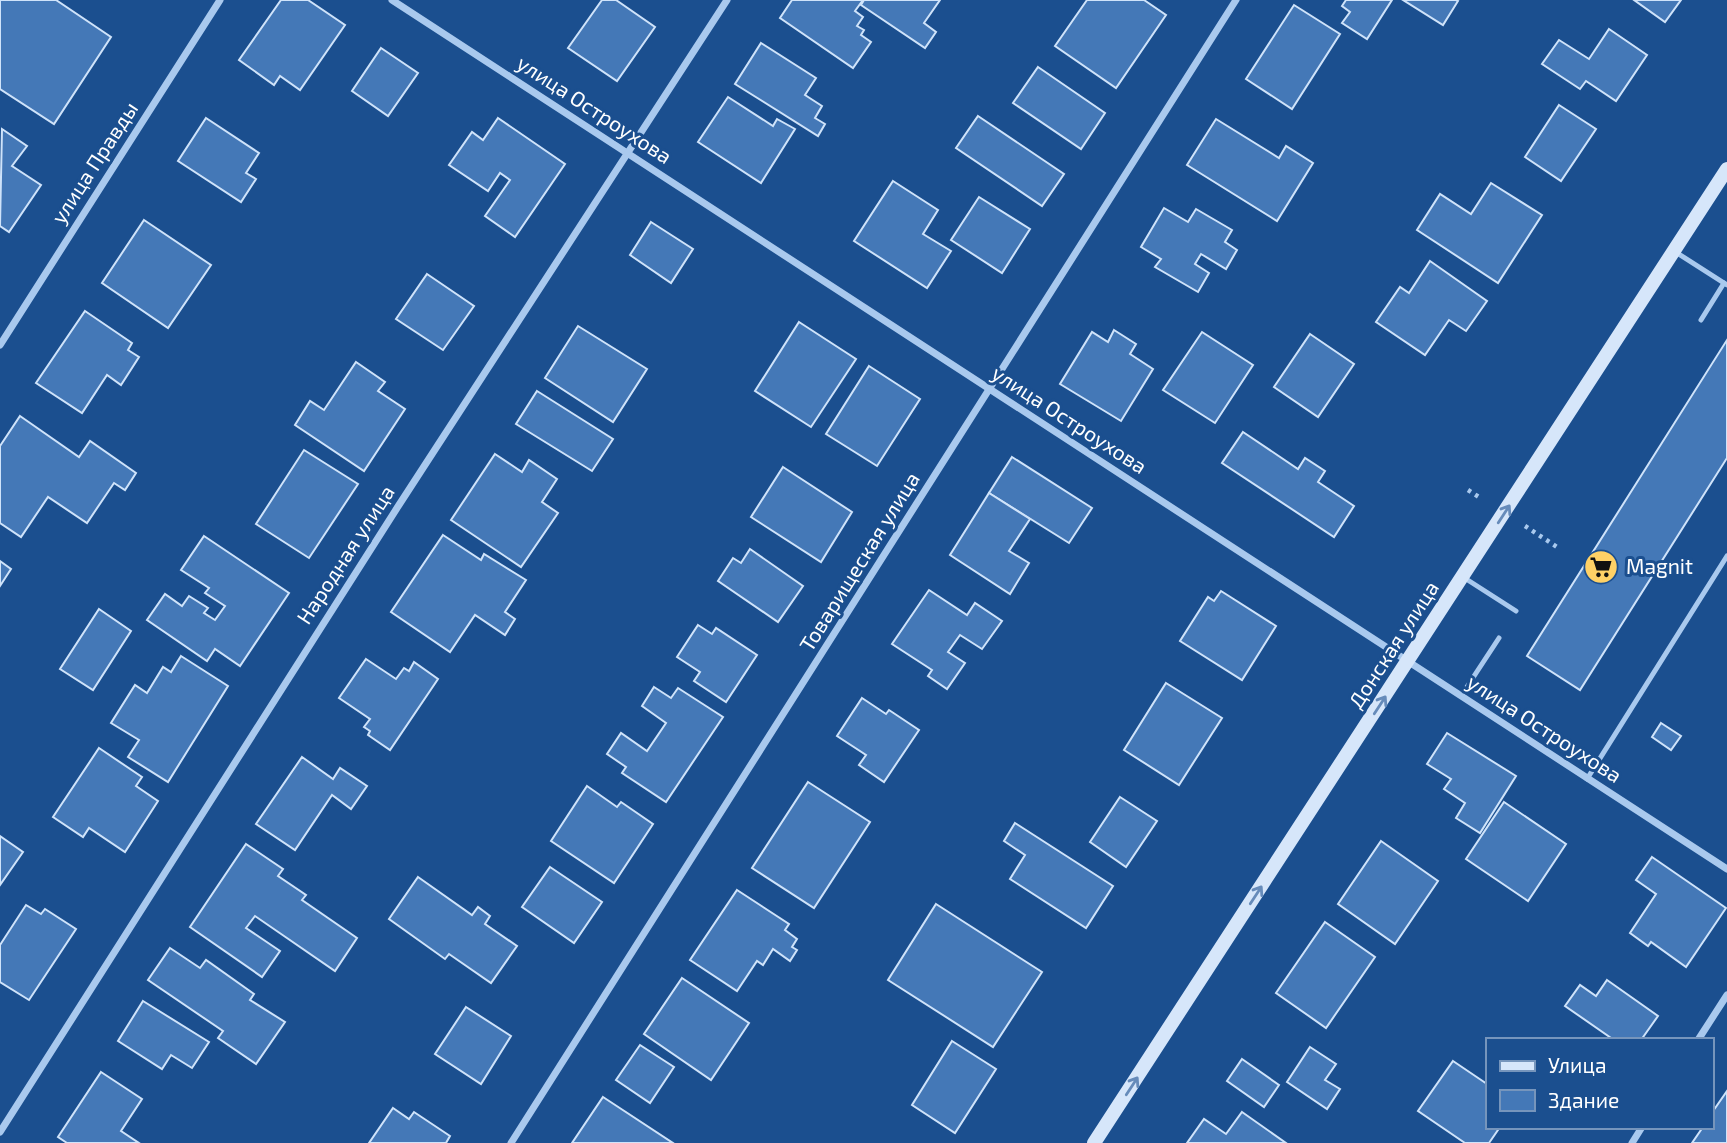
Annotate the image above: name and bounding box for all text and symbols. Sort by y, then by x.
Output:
street label: улица Остроухова [512,49,677,169]
street label: улица Правды [45,97,143,228]
street label: улица Остроухова [987,359,1152,479]
street label: Товарищеская улица [793,467,925,656]
street label: Народная улица [291,480,400,629]
one-way arrow [1497,505,1511,524]
supermarket icon: Magnit [1582,548,1620,586]
place label: Magnit [1626,553,1693,578]
street label: Донская улица [1342,576,1444,713]
street label: улица Остроухова [1462,668,1627,788]
one-way arrow [1373,696,1388,715]
one-way arrow [1249,886,1263,906]
legend [1486,1038,1713,1129]
text: Улица [1548,1052,1607,1077]
one-way arrow [1124,1077,1139,1096]
text: Здание [1548,1087,1619,1112]

